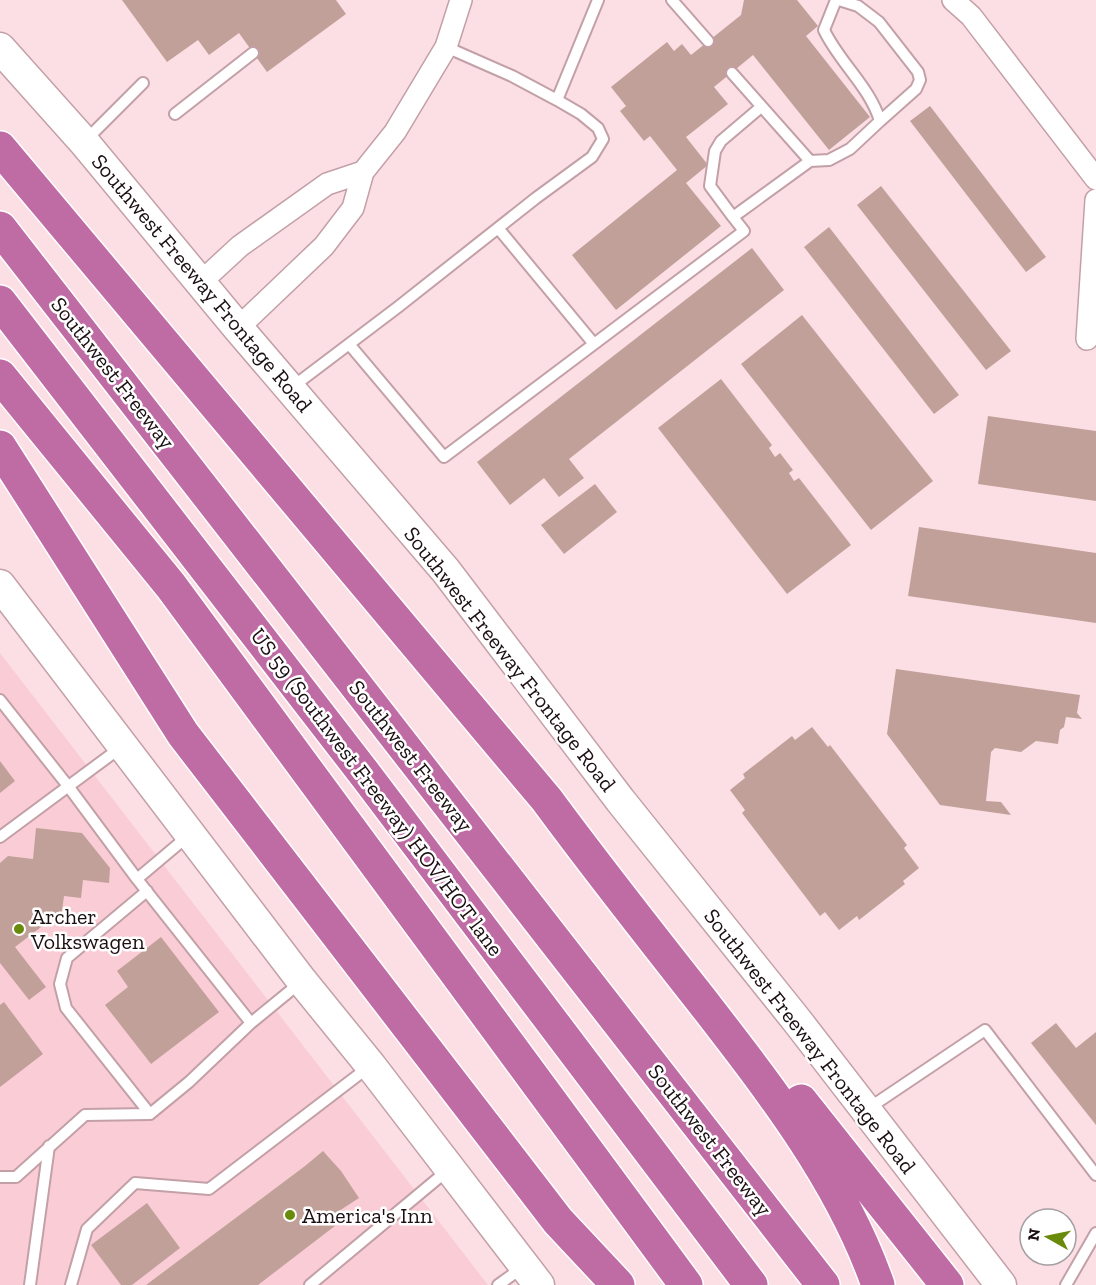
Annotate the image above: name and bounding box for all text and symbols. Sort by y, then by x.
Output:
street label: Southwest Freeway Frontage Road [86,148,318,418]
street label: Southwest Freeway [46,292,180,454]
street label: Southwest Freeway Frontage Road [398,521,622,797]
street label: US 59 (Southwest Freeway) HOV/HOT lane [245,623,509,961]
street label: Southwest Freeway [344,675,478,837]
place label: Archer Volkswagen [30,903,145,955]
street label: Southwest Freeway Frontage Road [698,903,922,1179]
marker: Archer Volkswagen [12,922,26,936]
street label: Southwest Freeway [643,1059,777,1221]
place label: America's Inn [302,1202,433,1229]
north arrow [1018,1207,1078,1267]
marker: America's Inn [283,1208,297,1222]
text: N [1023,1227,1044,1242]

